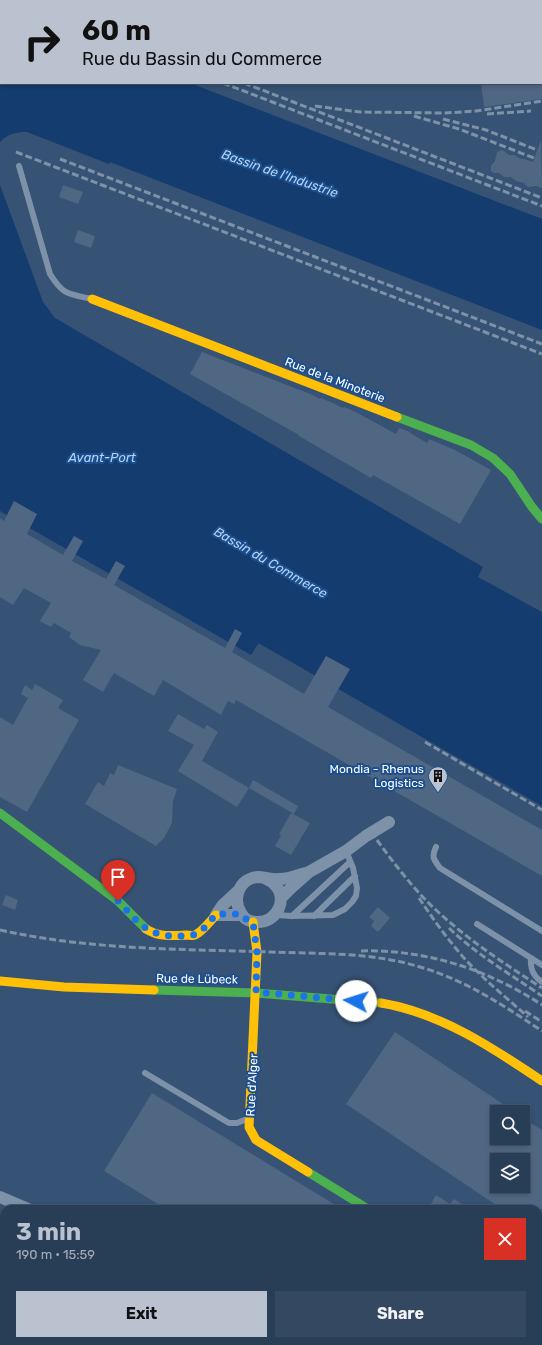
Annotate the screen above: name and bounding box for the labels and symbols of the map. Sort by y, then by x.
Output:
water label: Bassin de l'Industrie [220,147,340,200]
street label: Rue de la Minoterie [283,354,387,406]
water label: Avant-Port [67,450,137,465]
water label: Bassin du Commerce [211,524,330,601]
place label: Mondia - Rhenus Logistics [329,762,424,790]
building icon: Mondia - Rhenus Logistics [427,765,449,793]
pin [101,860,135,901]
street label: Rue de Lübeck [156,971,239,987]
position arrow [335,980,377,1022]
street label: Rue d'Alger [243,1053,261,1117]

